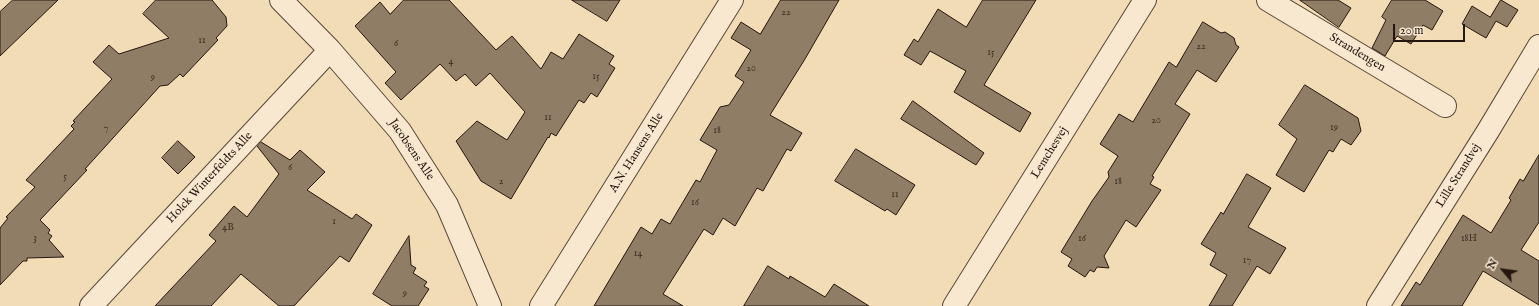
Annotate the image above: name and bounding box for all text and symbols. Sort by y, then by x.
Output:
house number: 22 [781,7,791,19]
scale bar [1395,16,1467,42]
text: 20 m [1400,23,1423,38]
street label: Strandengen [1326,31,1388,75]
house number: 11 [198,35,206,47]
house number: 6 [394,38,398,50]
house number: 22 [1196,41,1206,53]
house number: 15 [987,47,995,59]
house number: 4 [449,56,453,68]
house number: 20 [746,63,756,75]
house number: 15 [592,71,600,83]
house number: 9 [151,72,155,84]
street label: A.N. Hansens Alle [607,111,667,195]
house number: 11 [544,112,552,124]
house number: 20 [1151,115,1161,127]
street label: Jacobsens Alle [385,117,437,183]
house number: 19 [1330,122,1338,134]
house number: 7 [104,123,108,135]
street label: Lemchesvej [1028,124,1072,182]
house number: 18 [713,125,721,137]
street label: Holck Winterfeldts Alle [164,129,256,227]
street label: Lille Strandvej [1434,141,1484,211]
house number: 6 [288,162,292,174]
house number: 5 [63,171,67,183]
house number: 2 [499,176,503,188]
house number: 18 [1114,176,1122,188]
house number: 11 [891,189,899,201]
house number: 16 [691,197,699,209]
house number: 1 [332,216,336,228]
house number: 4B [222,222,234,234]
house number: 3 [33,233,37,245]
house number: 16 [1078,233,1086,245]
house number: 18H [1461,233,1477,245]
house number: 14 [634,248,642,260]
north arrow [1483,250,1523,290]
house number: 17 [1243,255,1251,267]
text: N [1484,257,1501,272]
house number: 9 [403,288,407,300]

